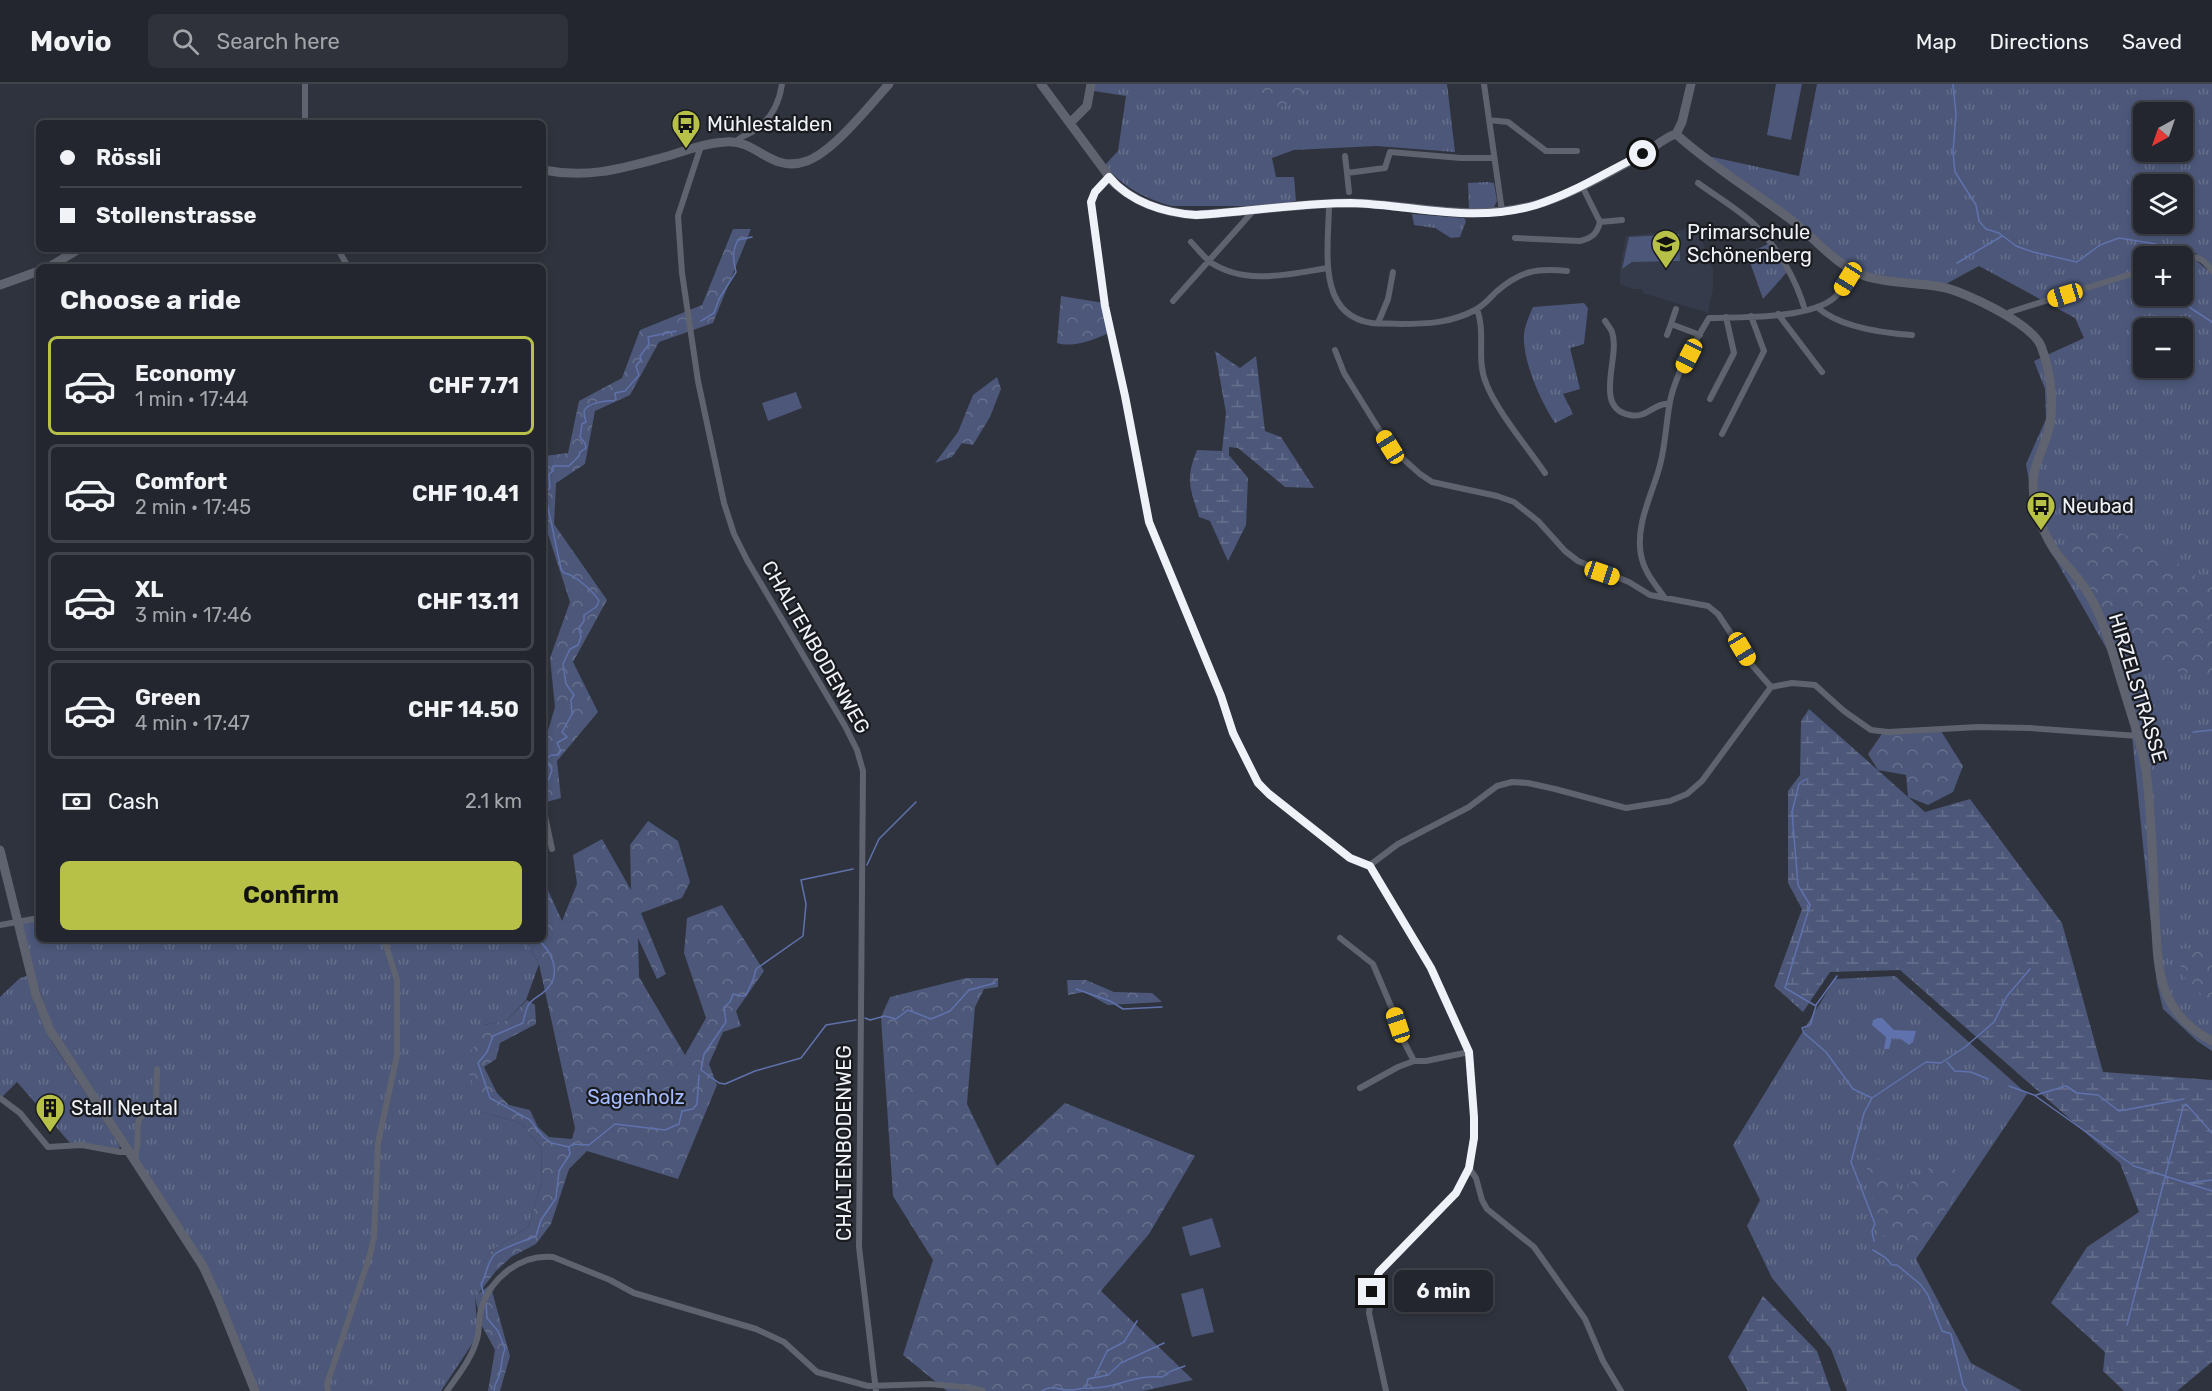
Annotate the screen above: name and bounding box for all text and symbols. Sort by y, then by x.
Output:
search box [148,14,568,68]
text: Movio [30,25,112,58]
icon: search [169,25,202,58]
text: Search here [217,28,340,55]
text: Map [1916,29,1957,54]
text: Directions [1990,29,2089,54]
text: Saved [2122,29,2182,54]
north arrow [2133,102,2193,162]
map controls [2133,102,2193,378]
bus stop icon: Mühlestalden [670,108,702,150]
place label: Mühlestalden [707,112,832,136]
route start [1629,140,1656,167]
text: Rössli [96,144,161,171]
button: layers [2133,174,2193,234]
text: Stollenstrasse [96,202,257,229]
place label: Primarschule Schönenberg [1687,220,1812,267]
school or university icon: Primarschule Schönenberg [1650,228,1682,270]
button: + [2133,246,2193,306]
car [1831,259,1865,299]
car [2045,281,2085,309]
text: Choose a ride [60,284,241,316]
button: − [2133,318,2193,378]
car [1673,336,1705,376]
icon: car [63,359,117,413]
text: Economy [135,360,236,387]
text: CHF 7.71 [429,372,519,399]
text: 1 min · 17:44 [135,387,248,411]
car [1373,427,1407,467]
icon: car [63,467,117,521]
text: Comfort [135,468,227,495]
text: CHF 10.41 [412,480,519,507]
bus stop icon: Neubad [2025,490,2057,532]
place label: Neubad [2062,494,2134,518]
text: 2 min · 17:45 [135,495,251,519]
street label: CHALTENBODENWEG [757,556,875,738]
car [1582,559,1622,587]
icon: car [63,575,117,629]
text: XL [135,576,163,603]
text: CHF 13.11 [417,588,519,615]
text: 3 min · 17:46 [135,603,251,627]
street label: HIRZELSTRASSE [2104,610,2172,766]
car [1725,629,1759,669]
icon: car [63,683,117,737]
text: Green [135,684,201,711]
text: CHF 14.50 [408,696,519,723]
text: 4 min · 17:47 [135,711,250,735]
icon: cash [60,785,93,818]
text: Cash [108,788,159,815]
text: 2.1 km [465,789,522,813]
button: Confirm [60,861,522,930]
car [1384,1005,1412,1045]
street label: CHALTENBODENWEG [832,1045,856,1241]
park label: Sagenholz [587,1085,685,1109]
building icon: Stall Neutal [34,1092,66,1134]
place label: Stall Neutal [71,1096,178,1120]
callout: 6 min [1393,1271,1492,1313]
route end [1358,1278,1385,1305]
text: 6 min [1416,1279,1471,1303]

